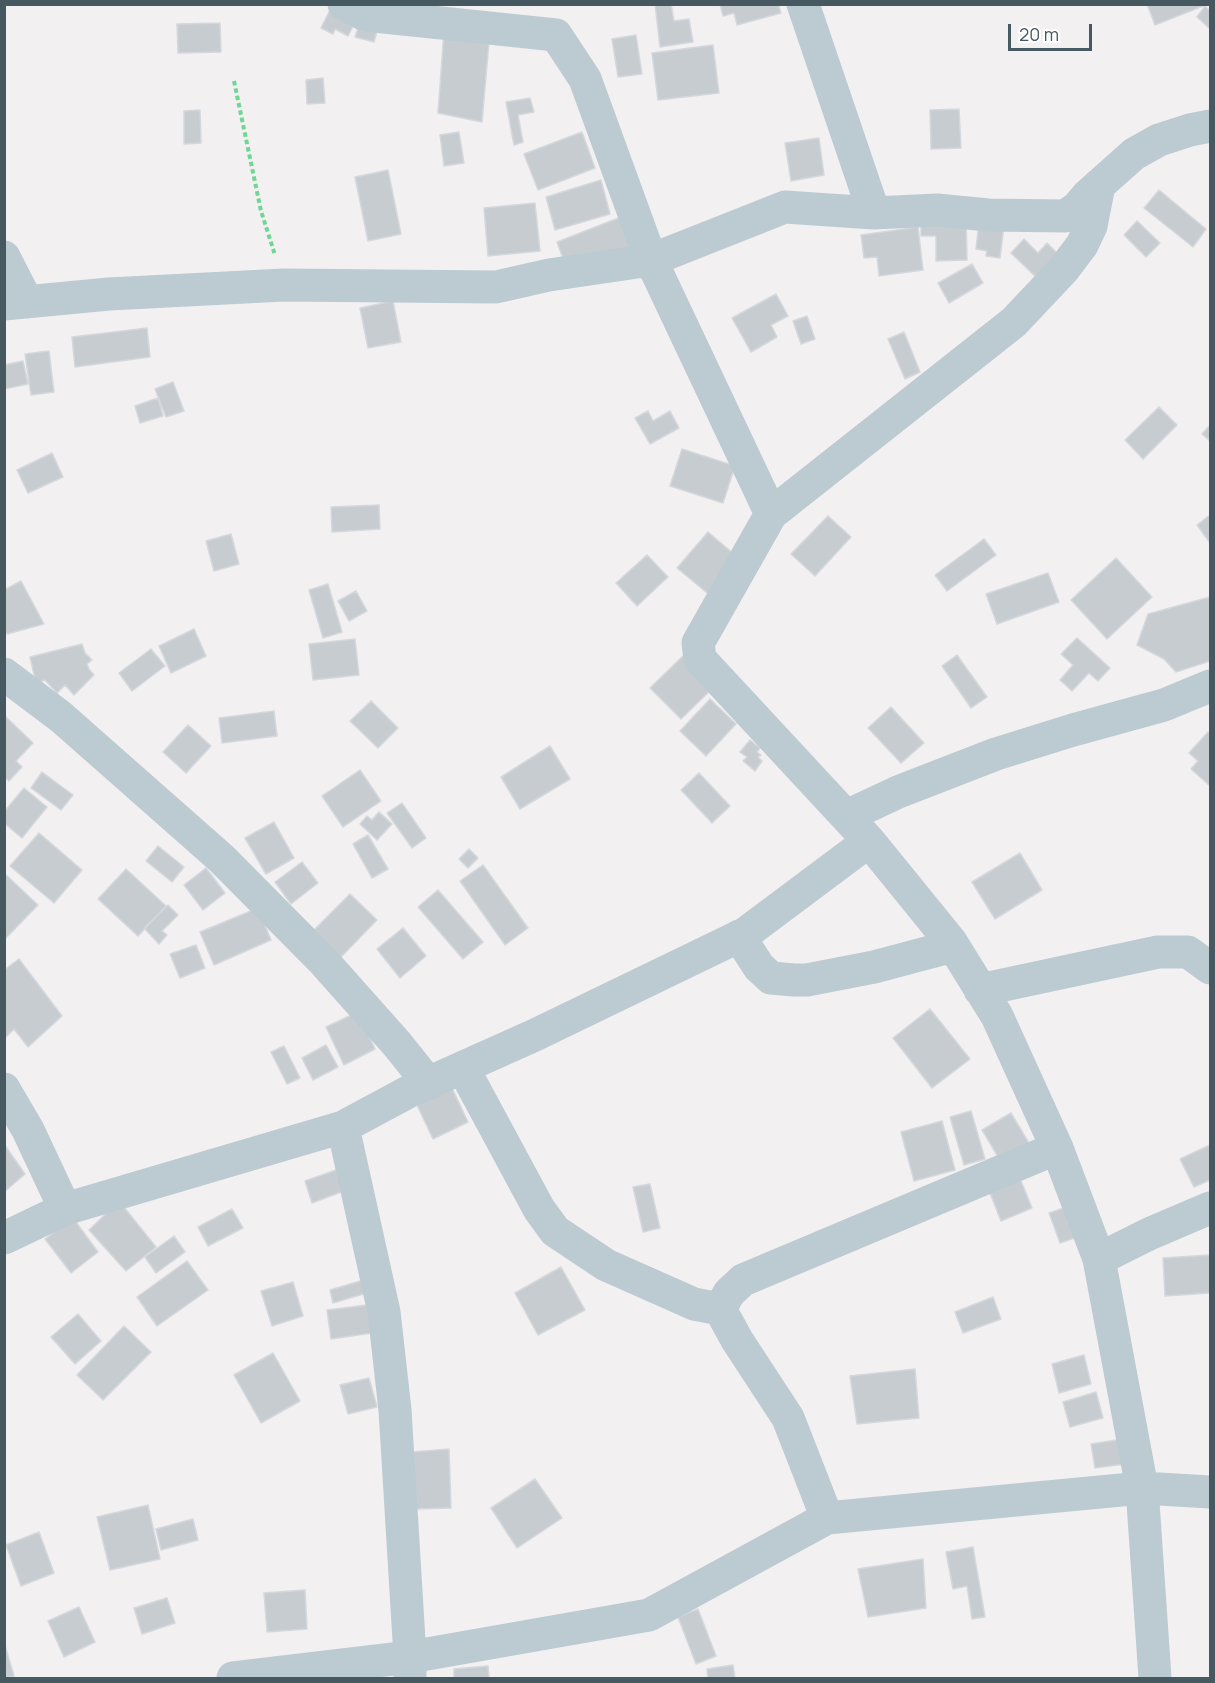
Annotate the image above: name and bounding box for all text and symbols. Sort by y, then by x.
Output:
scale bar [1011,12,1095,50]
text: 20 m [1019,22,1059,46]

